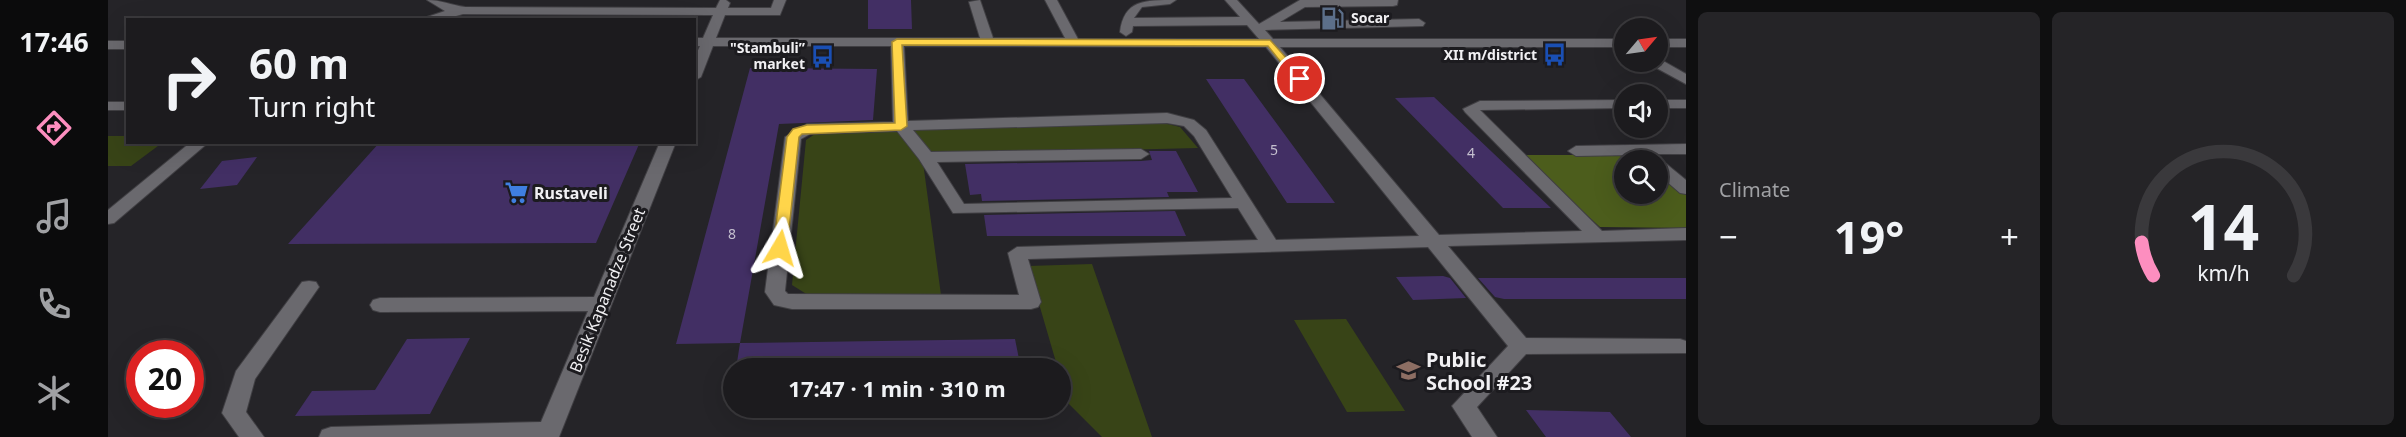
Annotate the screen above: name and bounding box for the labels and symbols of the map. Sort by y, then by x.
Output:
fuel station icon: Socar [1320,5,1346,31]
place label: Socar [1351,8,1390,27]
north arrow [1614,18,1668,72]
place label: "Stambuli” market [730,38,806,73]
bus stop icon: XII m/district [1542,42,1568,68]
bus stop icon: "Stambuli” market [810,43,836,69]
place label: XII m/district [1444,45,1537,64]
pin [1274,53,1325,104]
house number: 5 [1270,140,1278,159]
house number: 4 [1467,143,1475,162]
supermarket icon: Rustaveli [503,180,529,206]
place label: Rustaveli [534,182,608,204]
street label: Besik Kapanadze Street [564,204,650,376]
position arrow [748,216,812,280]
house number: 8 [728,224,736,243]
speed limit sign: 20 [126,340,204,418]
place label: Public School #23 [1426,346,1532,396]
school or university icon: Public School #23 [1395,358,1421,384]

